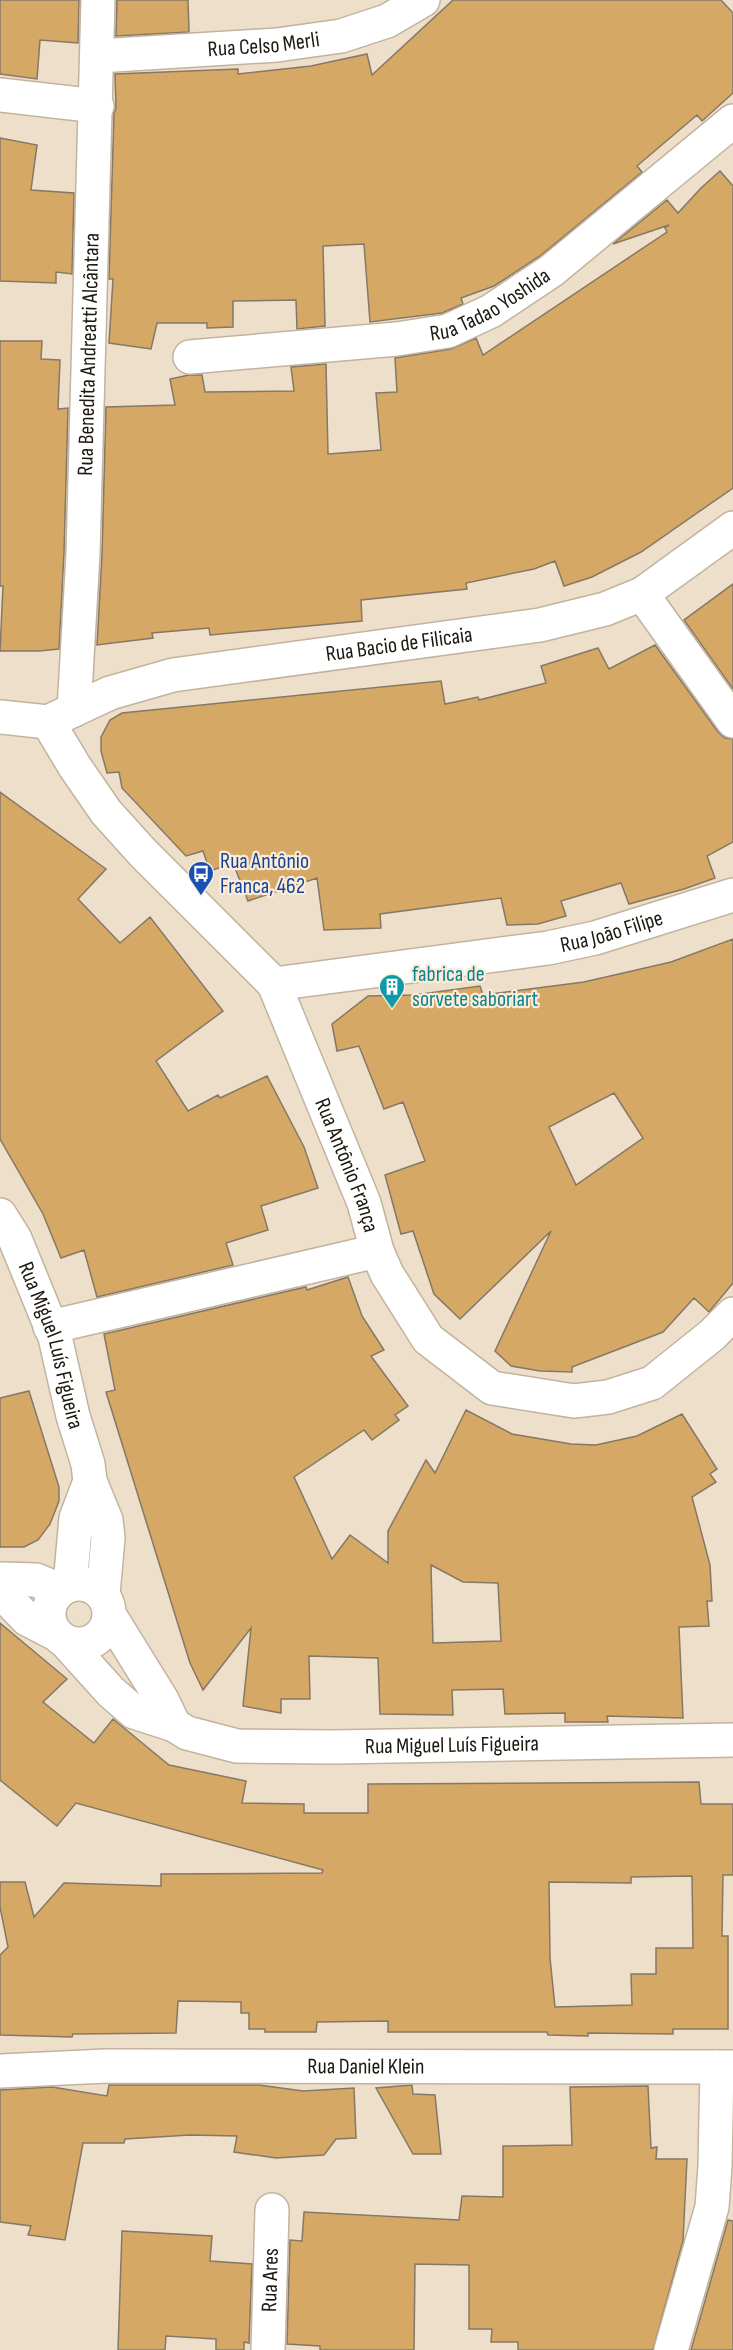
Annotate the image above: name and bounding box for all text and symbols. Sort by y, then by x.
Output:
street label: Rua Celso Merli [207,26,321,63]
street label: Rua Benedita Andreatti Alcântara [72,233,105,476]
street label: Rua Tadao Yoshida [428,262,555,347]
street label: Rua Bacio de Filicaia [324,621,474,668]
place label: Rua Antônio Franca, 462 [220,848,309,900]
bus stop icon: Rua Antônio Franca, 462 [186,859,216,897]
street label: Rua João Filipe [558,904,666,959]
place label: fabrica de sorvete saboriart [412,961,539,1013]
building icon: fabrica de sorvete saboriart [377,972,407,1010]
street label: Rua Antônio França [309,1094,385,1235]
street label: Rua Miguel Luís Figueira [12,1258,90,1432]
street label: Rua Miguel Luís Figueira [365,1730,539,1760]
street label: Rua Daniel Klein [307,2053,424,2080]
street label: Rua Ares [256,2248,284,2312]

